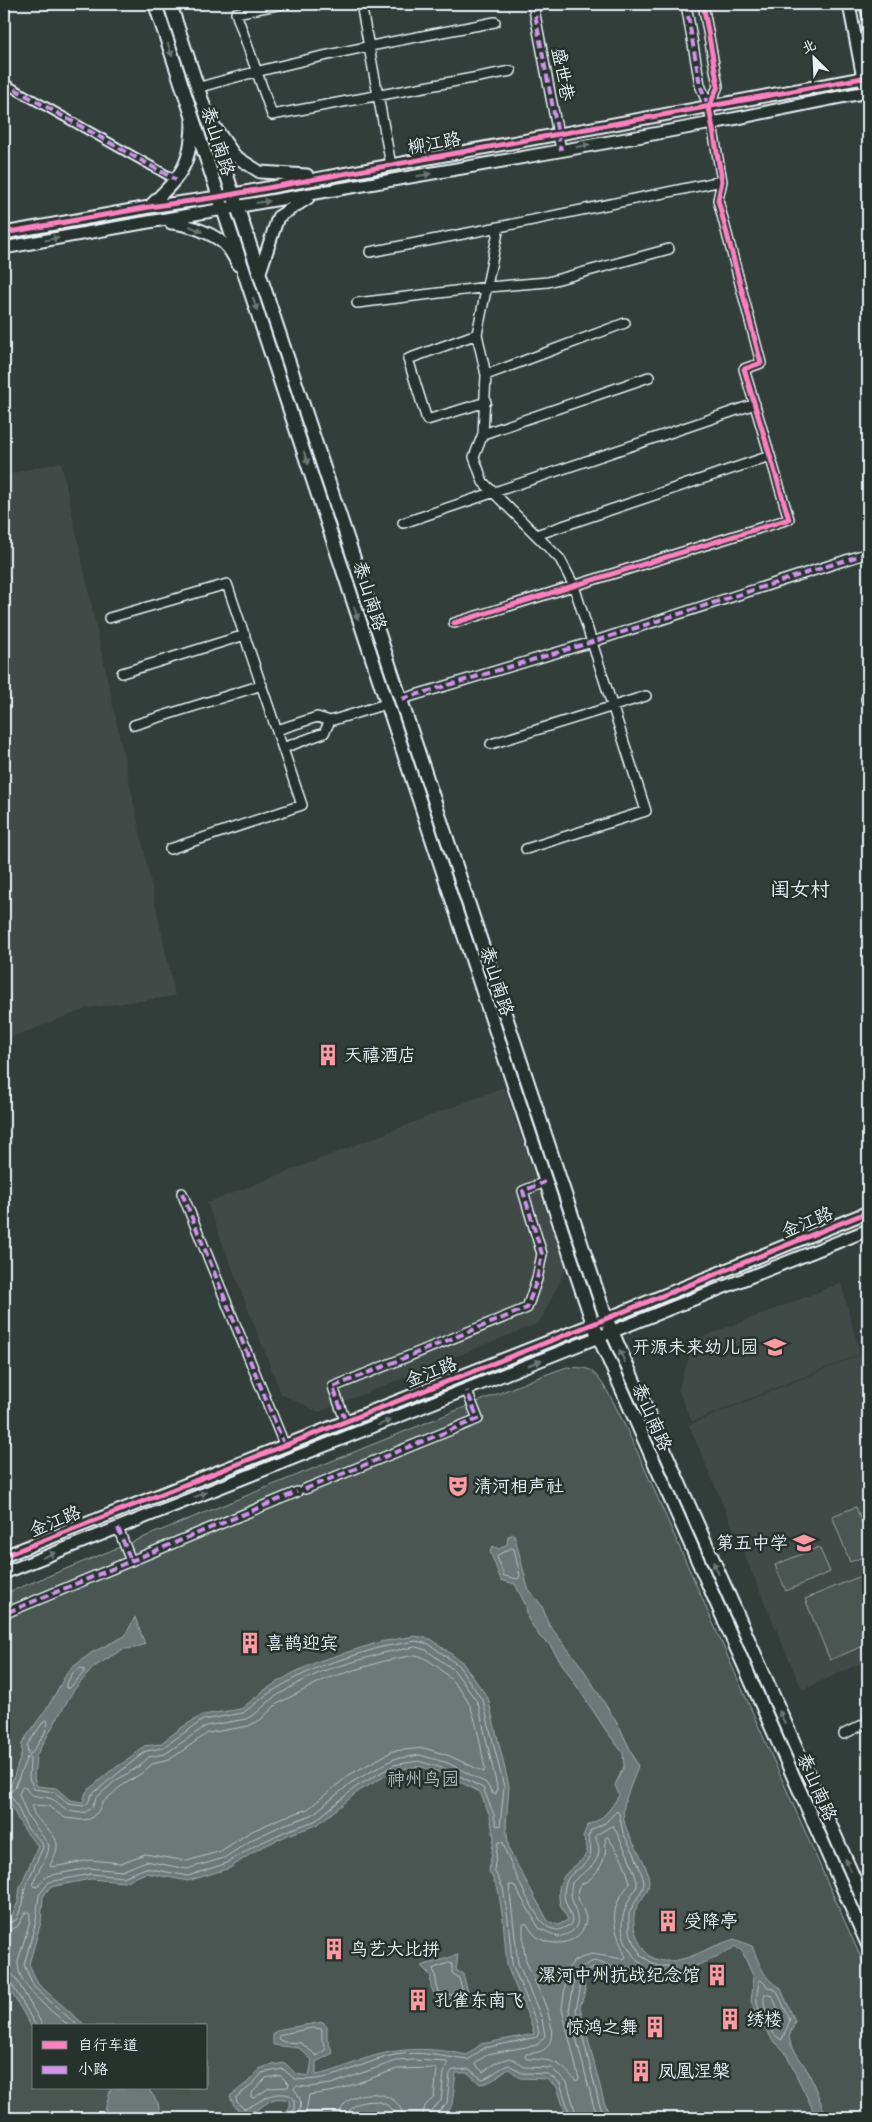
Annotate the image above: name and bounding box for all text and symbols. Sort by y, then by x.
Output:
north arrow [790,32,840,82]
text: 北 [799,35,820,59]
one-way arrow [167,43,175,58]
street label: 盛世巷 [545,45,580,103]
street label: 泰山南路 [195,103,241,179]
street label: 柳江路 [405,126,463,160]
one-way arrow [576,142,591,150]
one-way arrow [416,170,432,178]
one-way arrow [256,198,272,206]
one-way arrow [189,225,203,233]
one-way arrow [44,235,60,243]
one-way arrow [251,297,259,312]
one-way arrow [303,451,310,466]
street label: 泰山南路 [347,558,393,634]
one-way arrow [353,605,361,620]
district label: 闺女村 [770,876,830,904]
street label: 泰山南路 [474,943,520,1019]
building icon: 天禧酒店 [315,1042,341,1068]
place label: 天禧酒店 [344,1043,416,1068]
street label: 金江路 [777,1201,837,1244]
school or university icon: 开源未来幼儿园 [762,1334,788,1360]
place label: 开源未来幼儿园 [632,1335,758,1360]
one-way arrow [618,1349,626,1363]
street label: 金江路 [401,1351,461,1394]
one-way arrow [528,1359,542,1367]
street label: 泰山南路 [625,1379,678,1455]
one-way arrow [377,1419,392,1427]
theatre icon: 清河相声社 [445,1473,471,1499]
place label: 清河相声社 [474,1474,564,1499]
one-way arrow [193,1491,207,1499]
street label: 金江路 [25,1500,85,1543]
school or university icon: 第五中学 [791,1530,817,1556]
place label: 第五中学 [716,1531,788,1556]
one-way arrow [42,1551,57,1559]
one-way arrow [712,1561,720,1575]
building icon: 喜鹊迎宾 [237,1630,263,1656]
place label: 喜鹊迎宾 [266,1631,338,1656]
one-way arrow [778,1710,786,1724]
street label: 泰山南路 [790,1749,843,1825]
park label: 神州鸟园 [387,1767,459,1792]
one-way arrow [844,1858,852,1872]
building icon: 受降亭 [655,1908,681,1934]
place label: 受降亭 [684,1909,738,1934]
building icon: 鸟艺大比拼 [321,1936,347,1962]
place label: 鸟艺大比拼 [350,1937,440,1962]
building icon: 漯河中州抗战纪念馆 [704,1962,730,1988]
place label: 漯河中州抗战纪念馆 [538,1963,700,1988]
building icon: 孔雀东南飞 [405,1987,431,2013]
place label: 孔雀东南飞 [434,1988,524,2013]
building icon: 绣楼 [717,2006,743,2032]
place label: 绣楼 [746,2007,782,2032]
building icon: 惊鸿之舞 [642,2014,668,2040]
place label: 惊鸿之舞 [566,2015,638,2040]
legend [32,2024,208,2090]
text: 自行车道 [78,2035,138,2056]
building icon: 凤凰涅槃 [628,2058,654,2084]
text: 小路 [78,2059,108,2080]
place label: 凤凰涅槃 [658,2059,730,2084]

